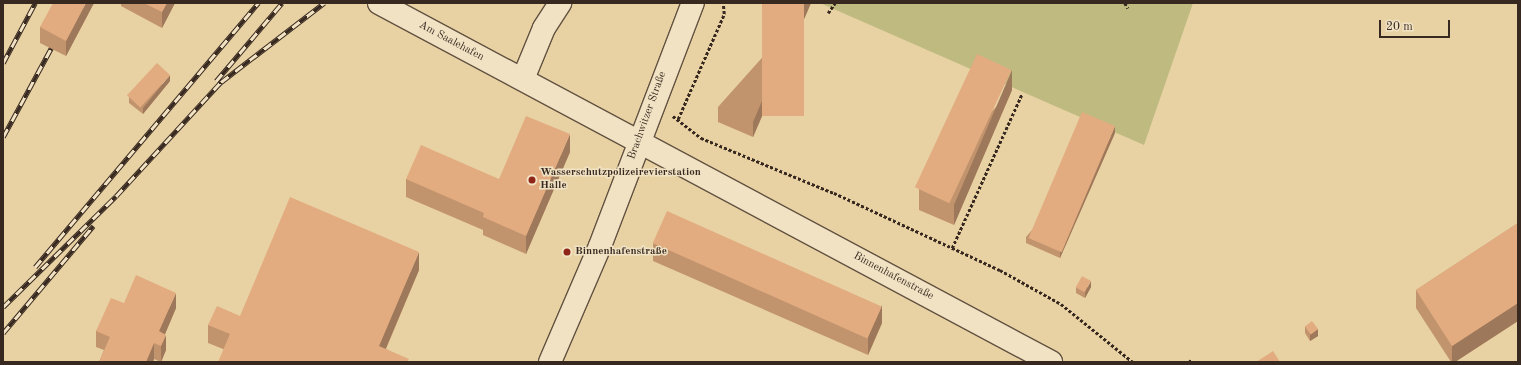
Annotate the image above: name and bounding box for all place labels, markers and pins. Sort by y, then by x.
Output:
place label: Wasserschutzpolizeirevierstation Halle [540,167,701,193]
marker: Wasserschutzpolizeirevierstation Halle [527,175,537,185]
place label: Binnenhafenstraße [575,245,667,259]
marker: Binnenhafenstraße [562,247,572,257]

